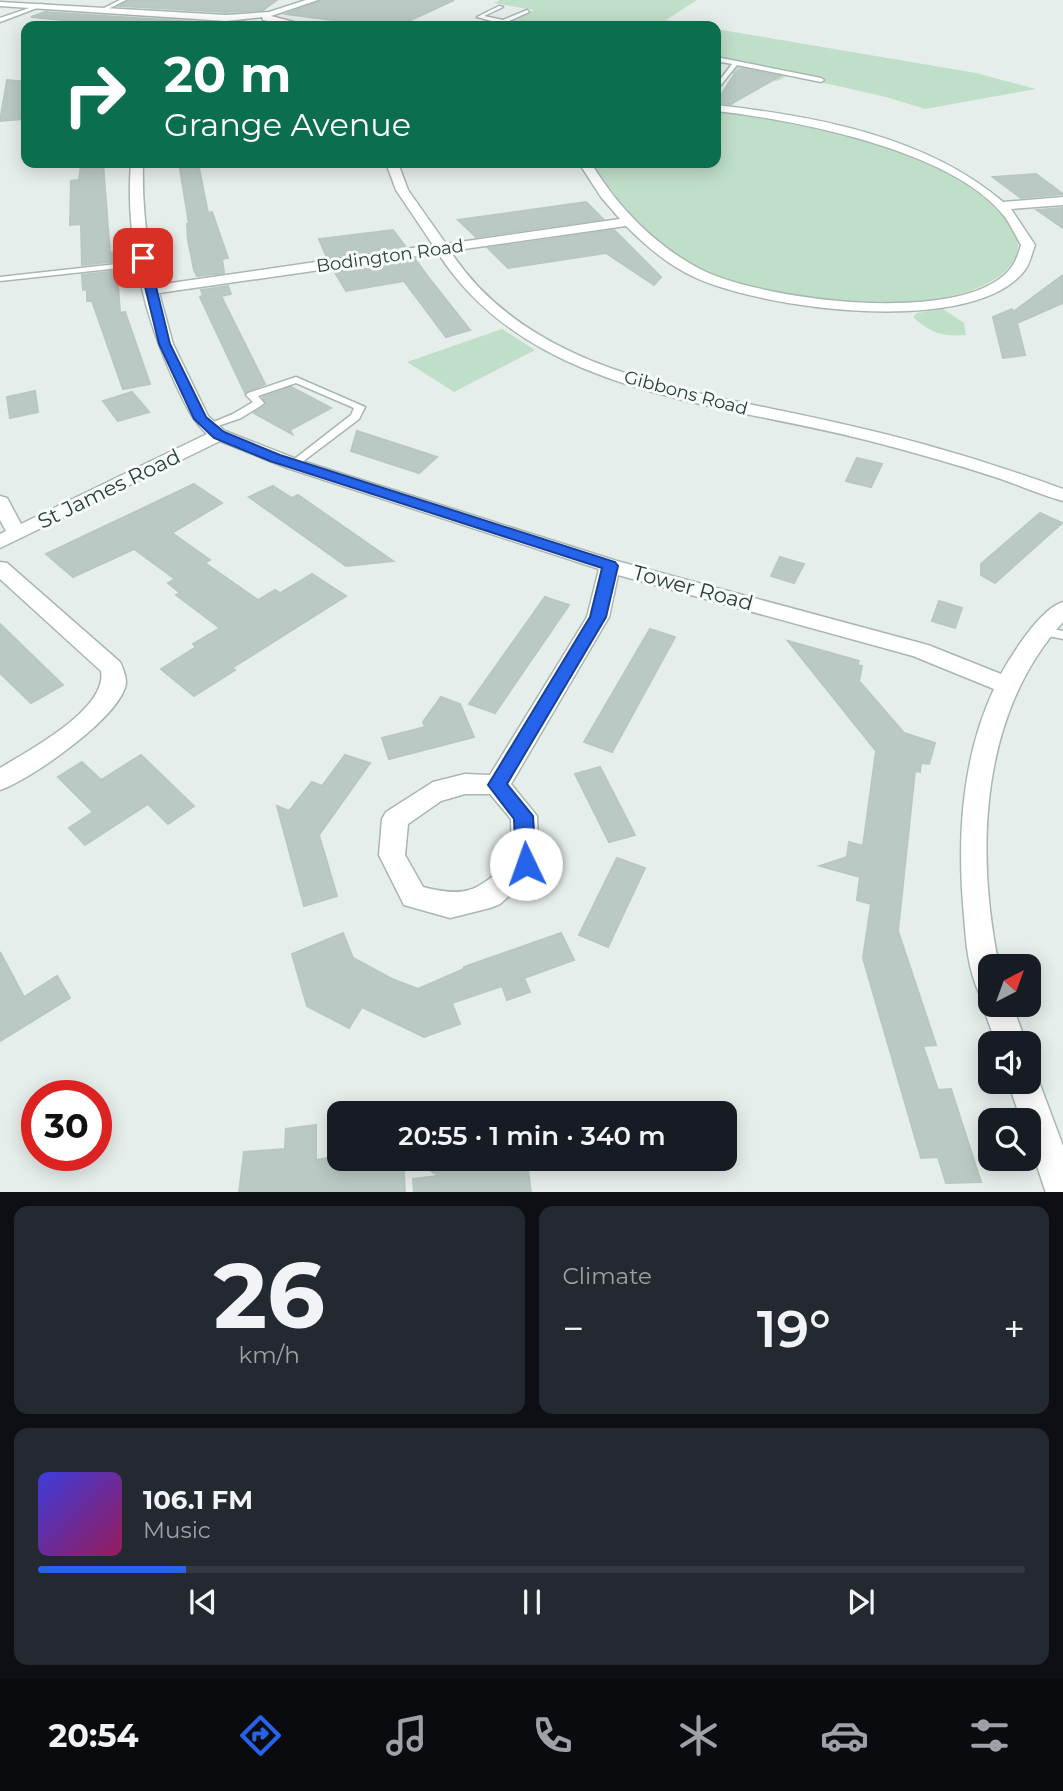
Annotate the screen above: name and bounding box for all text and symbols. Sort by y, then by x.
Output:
text: 20 m [164,45,291,104]
icon: right [49,49,140,140]
text: Grange Avenue [164,105,411,144]
pin [113,228,173,288]
street label: Bodington Road [315,235,465,277]
icon: arrive [124,239,162,277]
street label: Gibbons Road [622,366,750,420]
street label: St James Road [33,443,184,534]
street label: Tower Road [630,559,756,616]
position arrow [489,827,563,901]
north arrow [978,954,1041,1017]
map controls [978,954,1041,1171]
button: sound [978,1031,1041,1094]
speed limit sign: 30 [21,1080,112,1171]
button: search [978,1108,1041,1171]
text: 20:55 · 1 min · 340 m [398,1120,666,1152]
text: 26 [213,1240,325,1351]
text: Climate [563,1262,652,1290]
text: 19° [757,1297,831,1360]
text: − [563,1305,584,1352]
text: + [1003,1305,1025,1352]
text: km/h [239,1341,300,1369]
text: 106.1 FM [143,1484,253,1516]
text: Music [143,1516,211,1544]
icon: previous [184,1583,222,1621]
icon: pause [513,1583,551,1621]
icon: next [842,1583,880,1621]
icon: directions [236,1711,285,1760]
icon: music [382,1711,431,1760]
icon: phone [528,1711,577,1760]
icon: climate [674,1711,723,1760]
icon: car [820,1711,869,1760]
icon: filters [965,1711,1014,1760]
text: 20:54 [48,1716,139,1755]

